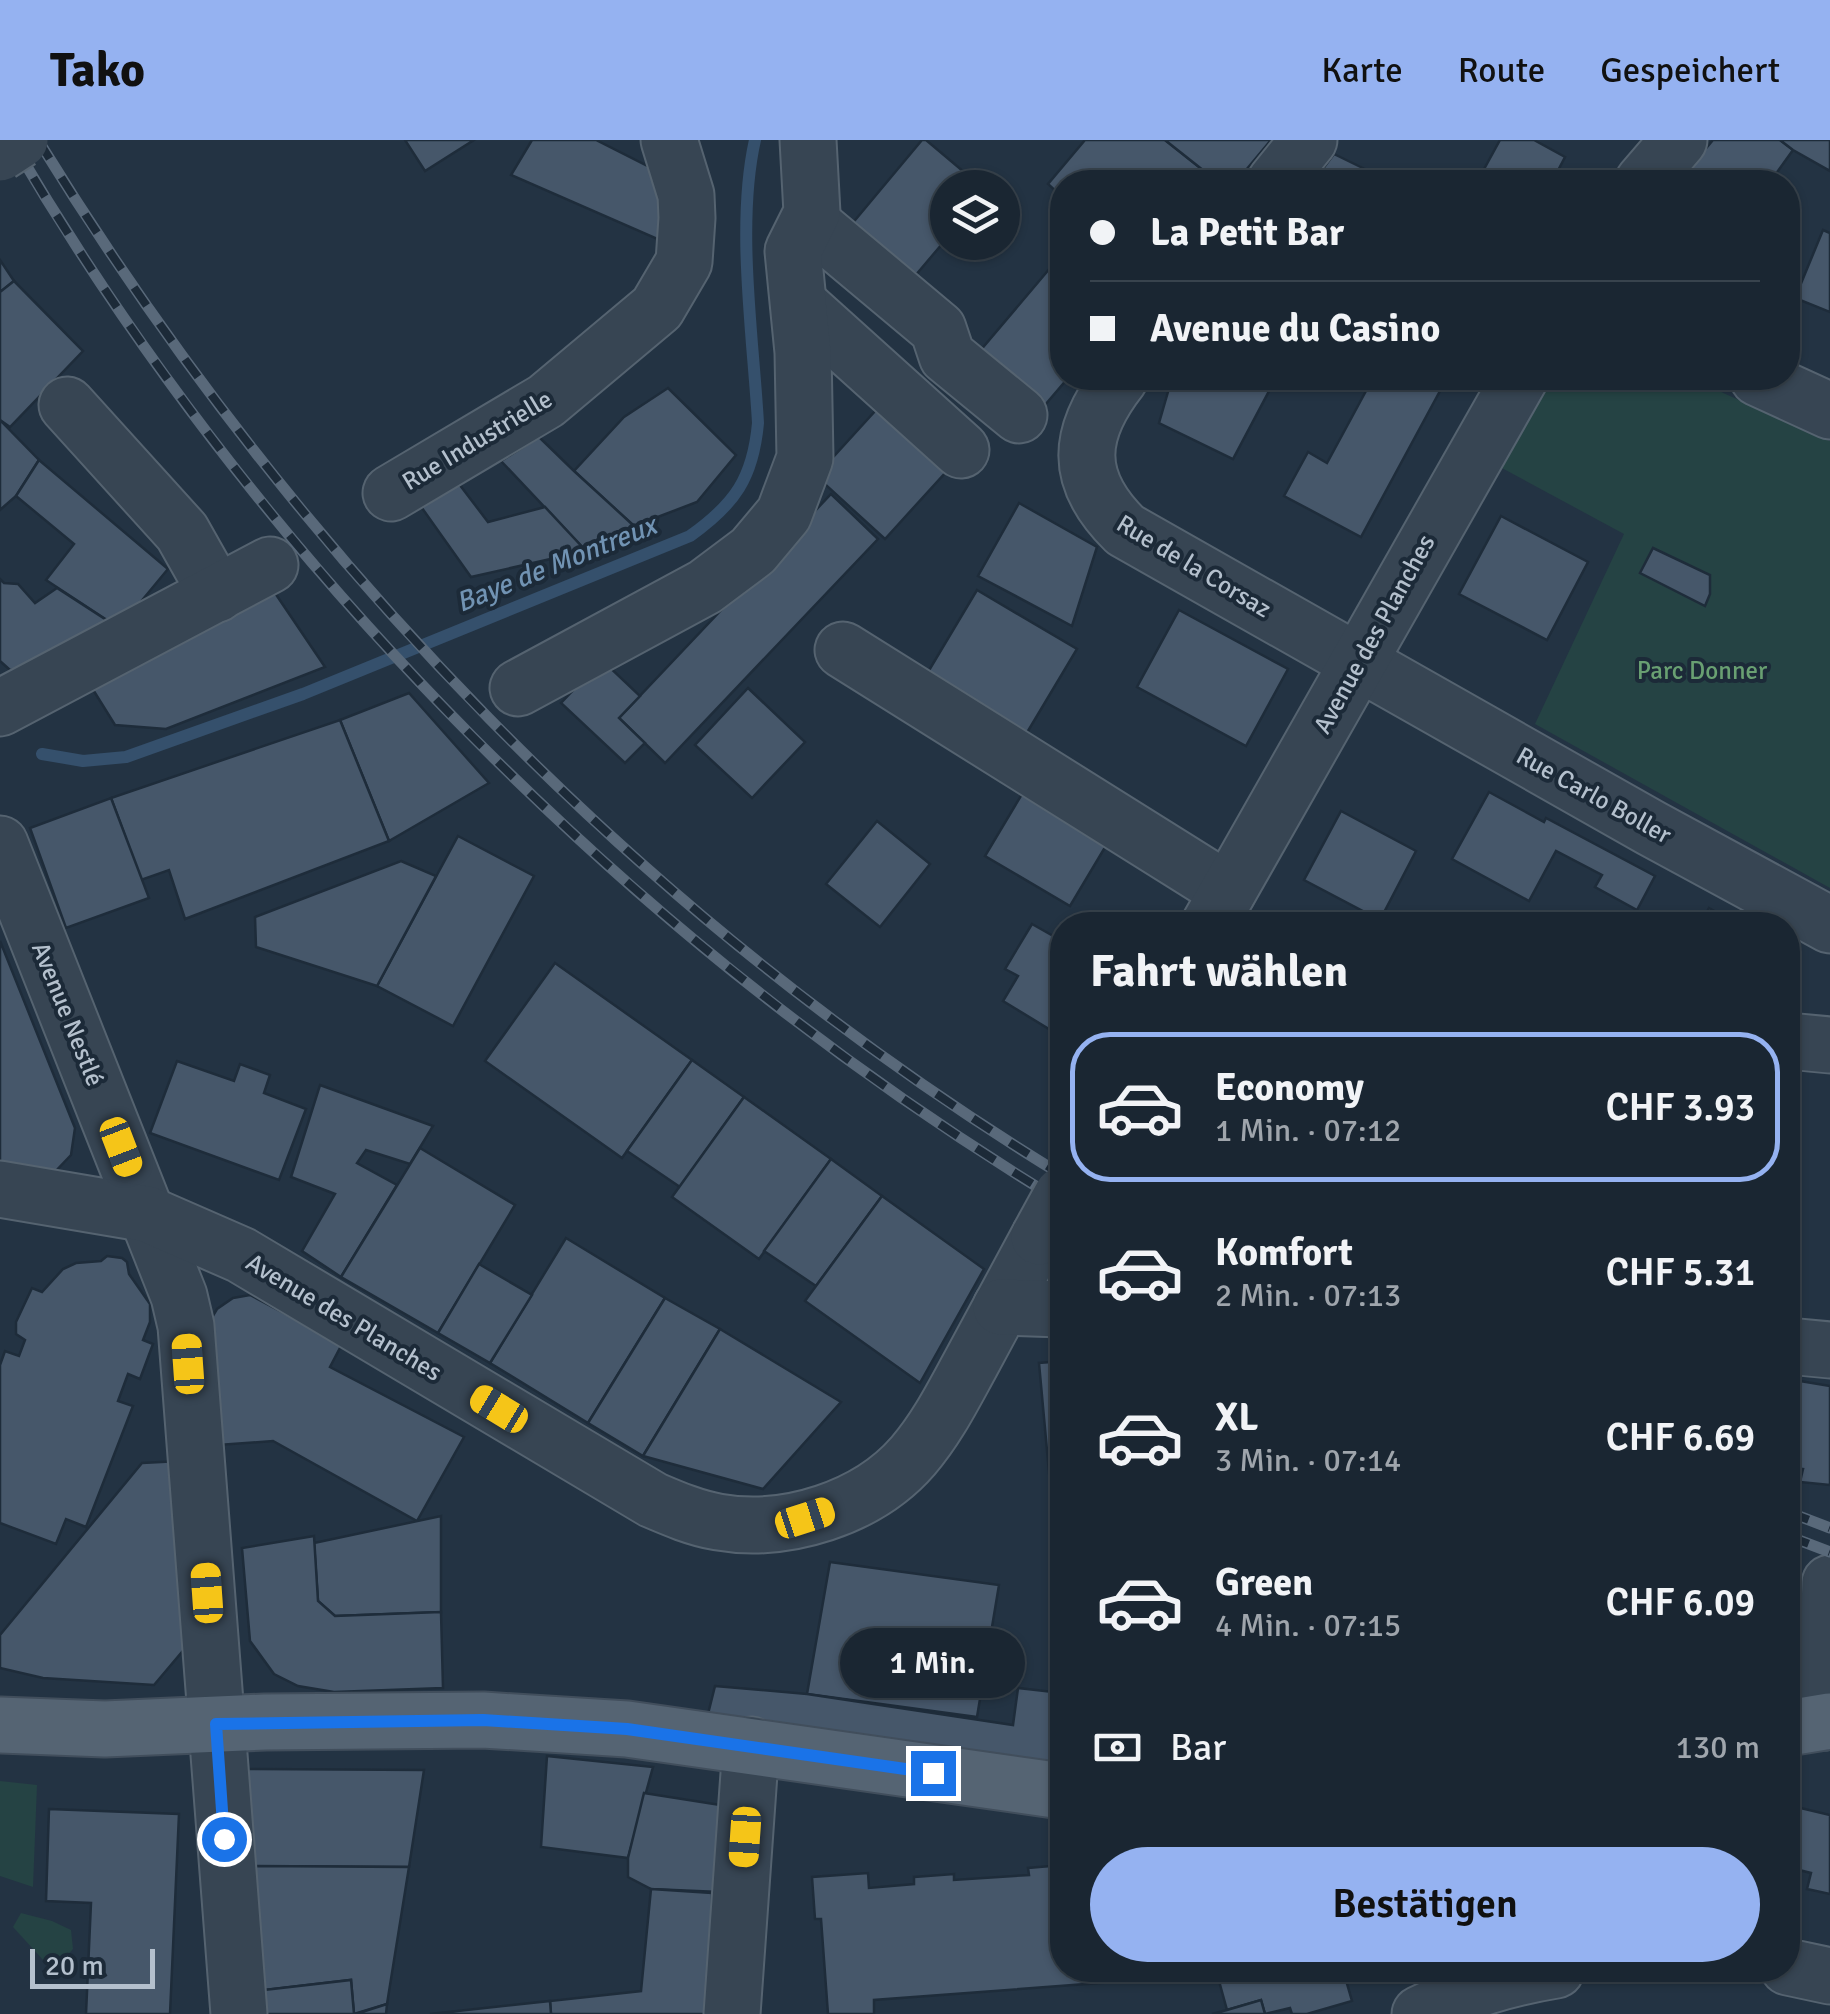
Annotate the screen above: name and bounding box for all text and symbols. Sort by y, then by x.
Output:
text: Tako [50,41,145,100]
text: Karte [1321,49,1403,92]
text: Route [1458,49,1545,92]
text: Gespeichert [1600,49,1780,92]
map controls [930,170,1020,260]
button: layers [930,170,1020,260]
text: La Petit Bar [1150,209,1344,256]
text: Avenue du Casino [1150,305,1440,352]
street label: Rue Industrielle [396,383,558,497]
water label: Baye de Montreux [451,507,664,620]
street label: Rue de la Corsaz [1111,508,1277,624]
street label: Avenue des Planches [1306,529,1442,739]
park label: Parc Donner [1637,655,1768,686]
street label: Rue Carlo Boller [1511,740,1678,851]
street label: Avenue Nestlé [25,937,111,1091]
text: Fahrt wählen [1090,944,1348,999]
icon: car [1095,1062,1185,1152]
text: Economy [1215,1064,1364,1111]
text: CHF 3.93 [1606,1084,1755,1131]
text: 1 Min. · 07:12 [1215,1111,1401,1150]
car [96,1114,146,1180]
icon: car [1095,1227,1185,1317]
text: Komfort [1215,1229,1353,1276]
street label: Avenue des Planches [241,1246,447,1388]
text: CHF 5.31 [1606,1249,1755,1296]
text: 2 Min. · 07:13 [1215,1276,1401,1315]
car [171,1333,205,1395]
car [466,1381,532,1437]
icon: car [1095,1392,1185,1482]
text: XL [1215,1394,1258,1441]
text: CHF 6.69 [1606,1414,1755,1461]
text: 3 Min. · 07:14 [1215,1441,1401,1480]
car [772,1494,838,1542]
icon: car [1095,1557,1185,1647]
text: Green [1215,1559,1313,1606]
car [190,1562,224,1624]
text: CHF 6.09 [1606,1579,1755,1626]
text: 4 Min. · 07:15 [1215,1606,1401,1645]
callout: 1 Min. [840,1628,1026,1698]
text: 1 Min. [889,1643,976,1682]
icon: cash [1090,1720,1145,1775]
text: Bar [1170,1724,1226,1771]
text: 130 m [1676,1728,1760,1767]
route end [911,1751,956,1796]
car [728,1806,762,1868]
route start [202,1817,247,1862]
button: Bestätigen [1090,1847,1760,1962]
scale bar [30,1944,155,1988]
text: 20 m [45,1949,104,1983]

